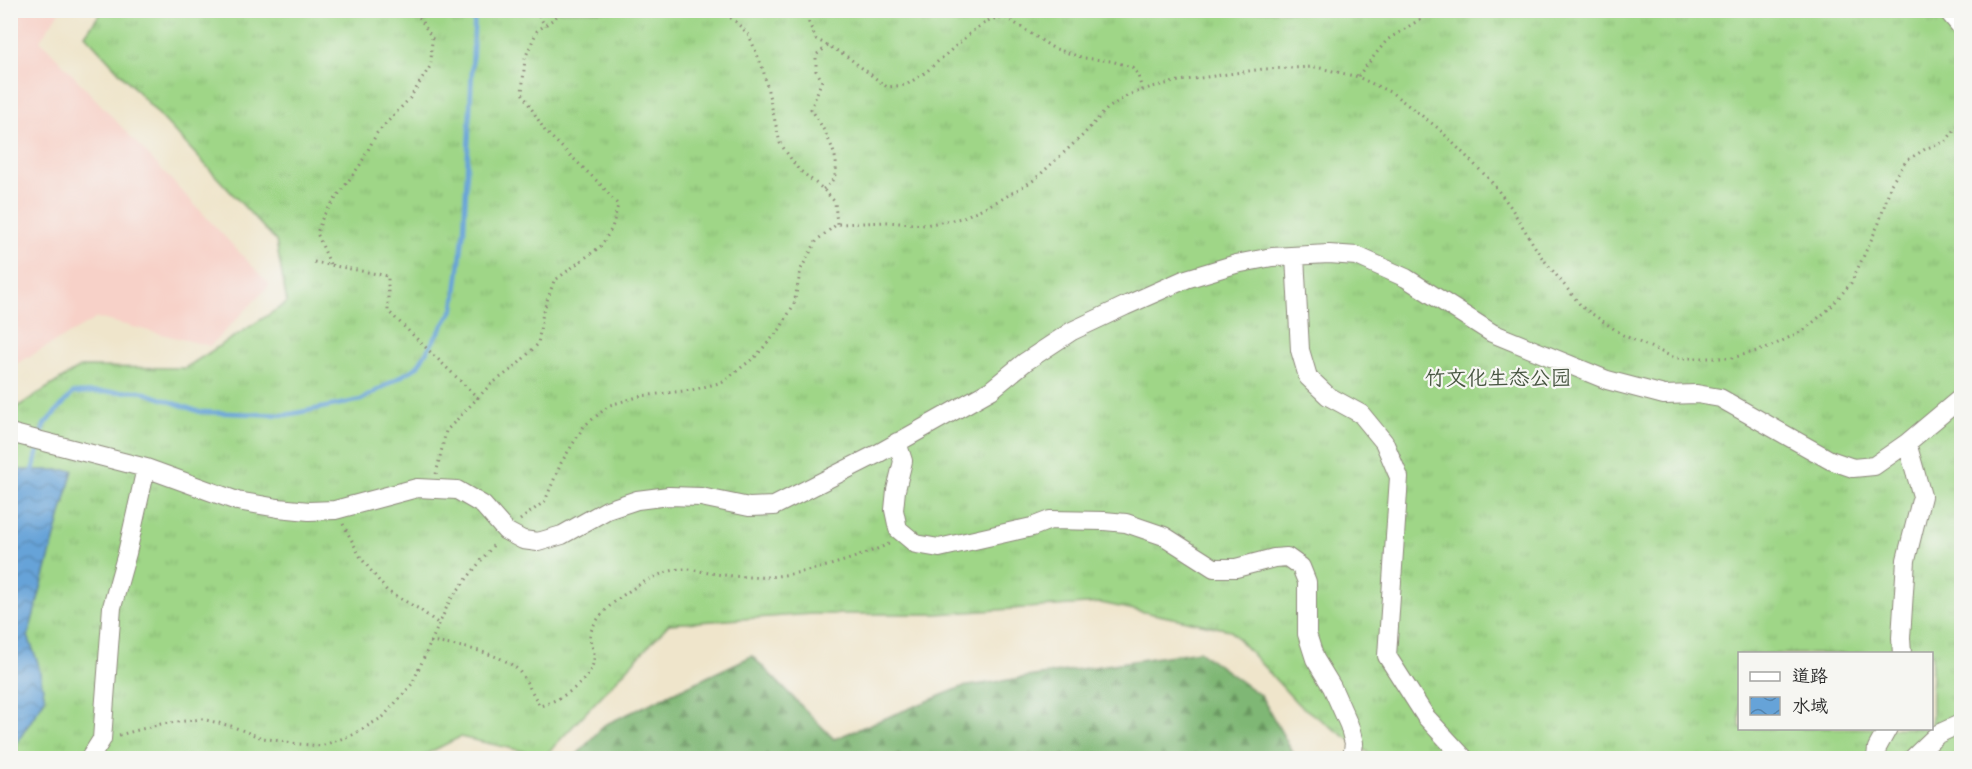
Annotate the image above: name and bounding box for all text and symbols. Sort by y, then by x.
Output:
park label: 竹文化生态公园 [1425,366,1572,396]
legend [1738,652,1933,730]
text: 道路 [1792,666,1828,691]
text: 水域 [1792,696,1828,721]

